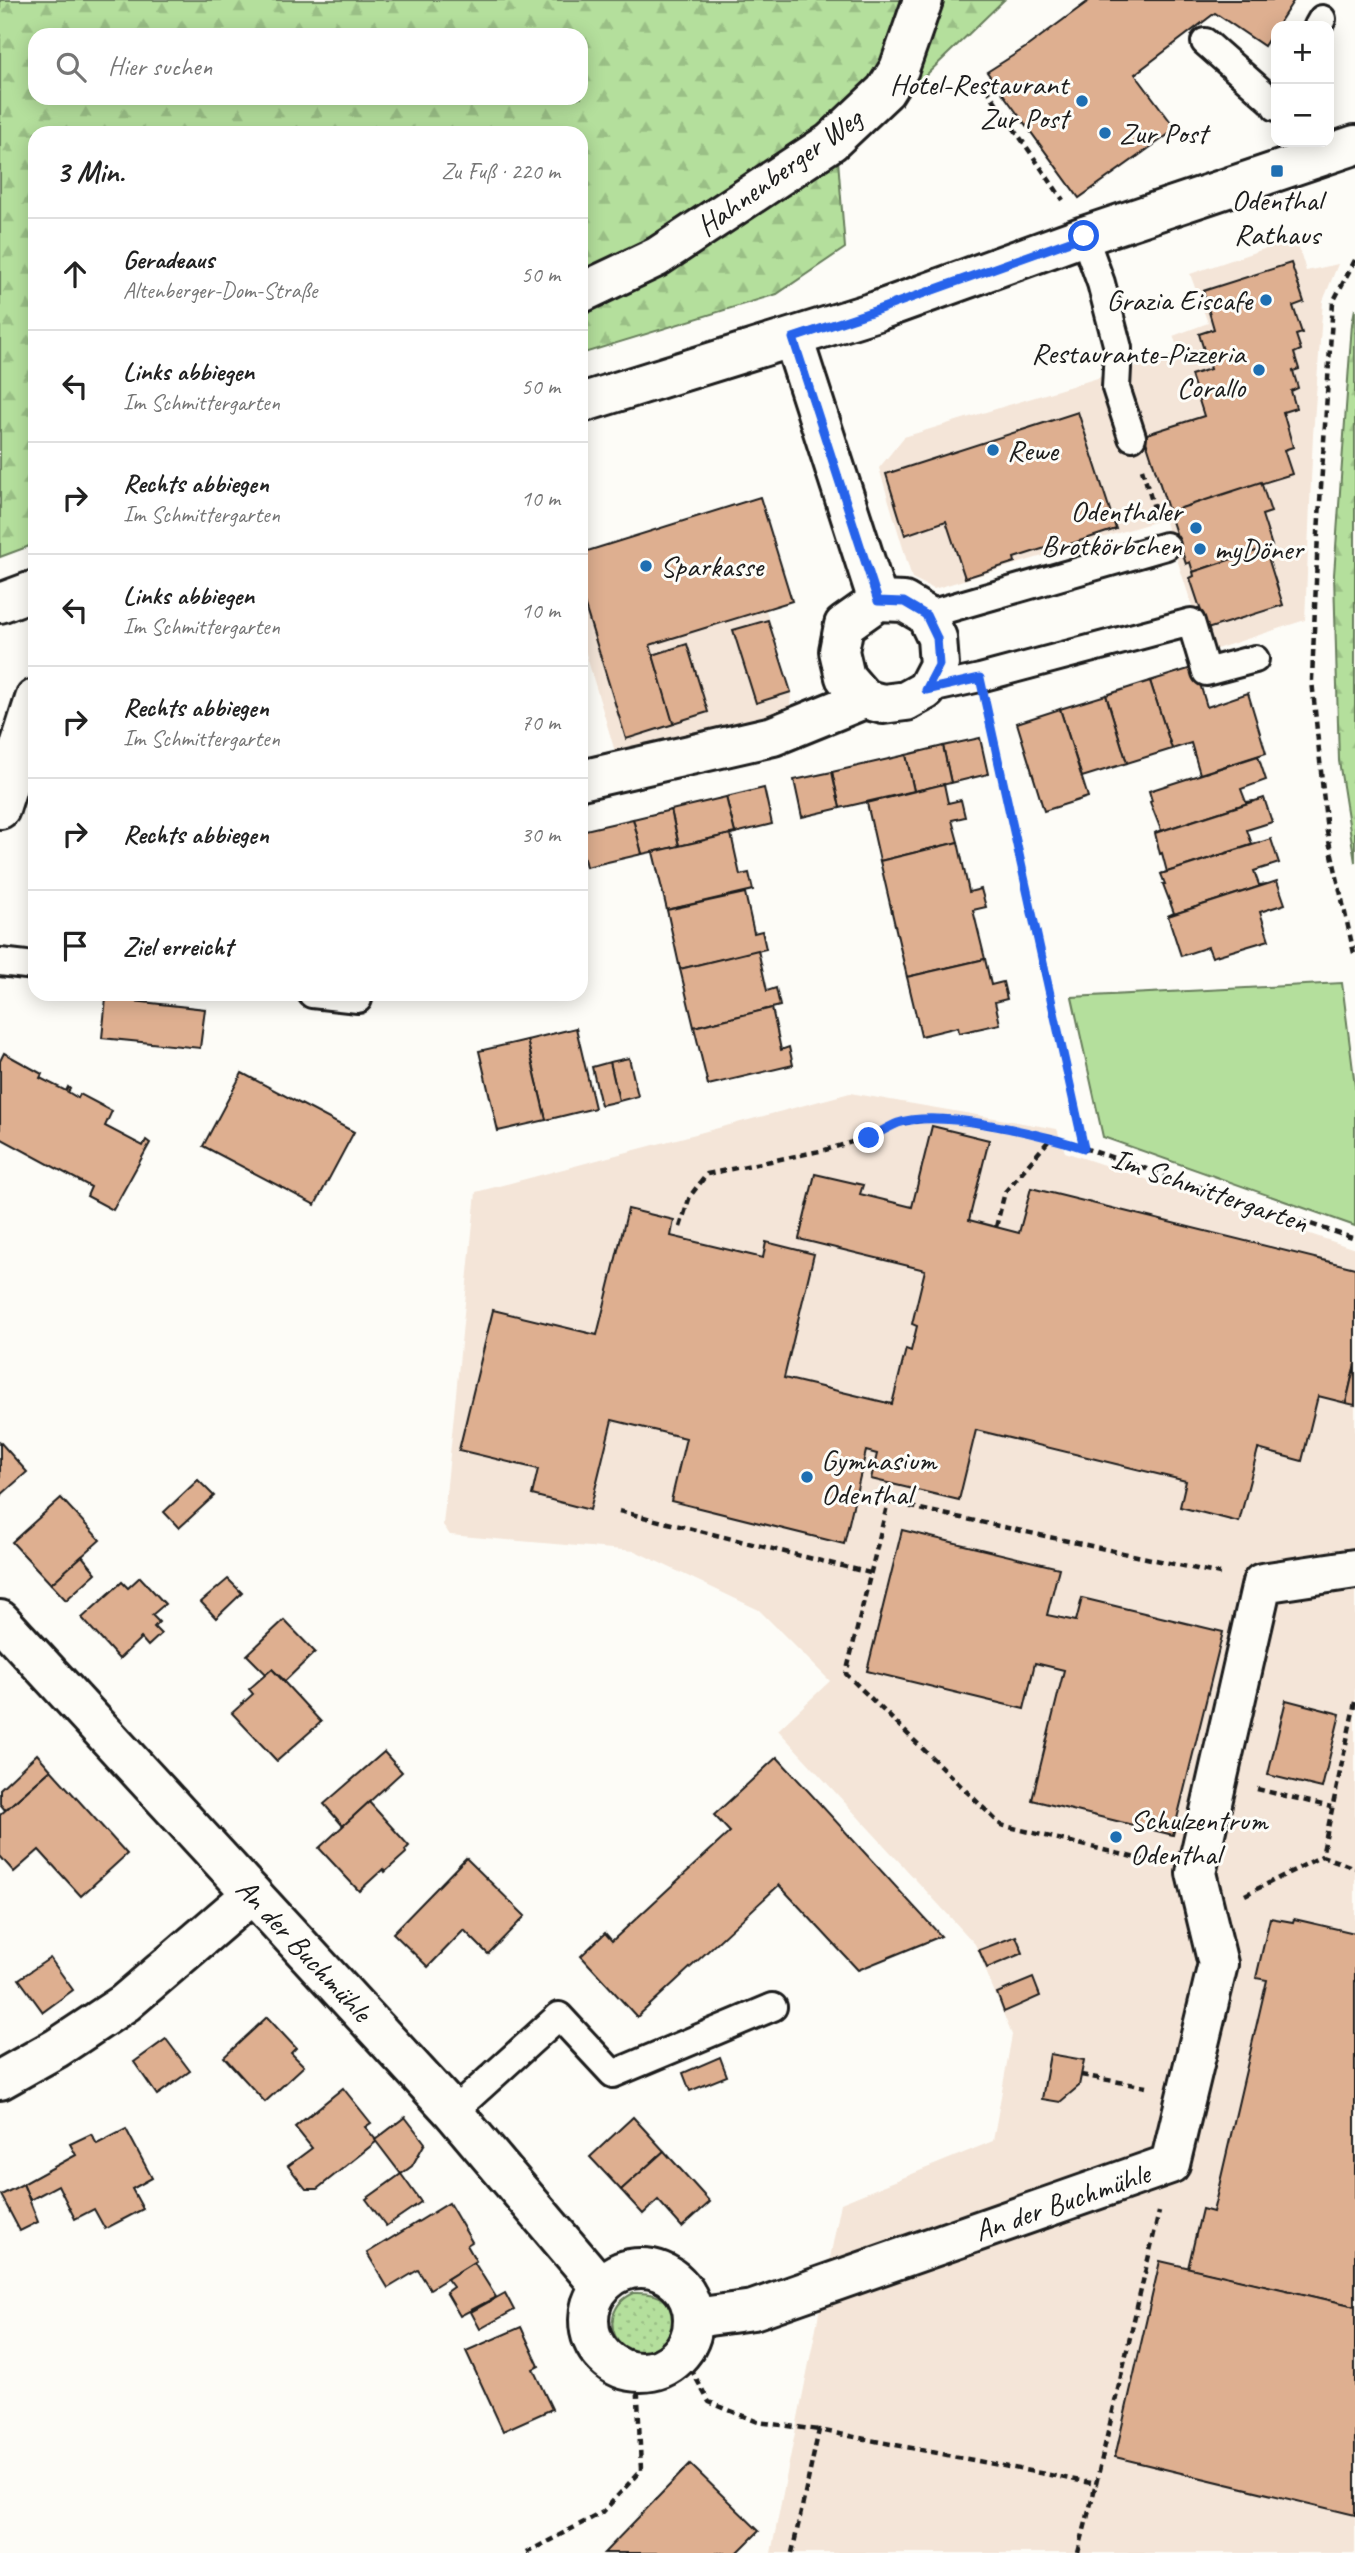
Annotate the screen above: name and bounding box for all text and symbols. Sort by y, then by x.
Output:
map controls [1271,21,1334,147]
button: + [1271,21,1334,84]
search box [28,28,588,105]
icon: search [52,48,90,86]
text: Hier suchen [108,50,212,83]
place label: Hotel-Restaurant Zur Post [890,65,1072,137]
button: − [1271,84,1334,147]
marker: Hotel-Restaurant Zur Post [1074,93,1090,109]
street label: Hahnenberger Weg [689,98,871,245]
place label: Zur Post [1119,114,1211,152]
marker: Zur Post [1097,125,1113,141]
text: 3 Min. [56,153,125,191]
text: Zu Fuß · 220 m [441,157,560,186]
marker: Odenthal Rathaus [1269,163,1285,179]
place label: Odenthal Rathaus [1232,181,1327,253]
route start [1068,220,1099,251]
text: Geradeaus [123,243,214,276]
icon: ahead [56,255,94,293]
text: 50 m [521,260,560,289]
text: Altenberger-Dom-Straße [123,276,317,305]
place label: Grazia Eiscafe [1106,281,1254,319]
marker: Grazia Eiscafe [1258,292,1274,308]
place label: Restaurante-Pizzeria Corallo [1031,334,1247,406]
text: Links abbiegen [123,355,254,388]
marker: Restaurante-Pizzeria Corallo [1251,362,1267,378]
icon: left [56,367,94,405]
text: 50 m [521,372,560,401]
text: Im Schmittergarten [123,388,280,417]
place label: Rewe [1007,431,1060,469]
marker: Rewe [985,442,1001,458]
text: Rechts abbiegen [123,467,269,500]
icon: right [56,479,94,517]
text: 10 m [521,484,560,513]
place label: Odenthaler Brotkörbchen [1041,492,1184,564]
text: Im Schmittergarten [123,500,280,529]
marker: Odenthaler Brotkörbchen [1188,520,1204,536]
place label: myDöner [1214,530,1305,568]
marker: myDöner [1192,541,1208,557]
place label: Sparkasse [660,547,765,585]
marker: Sparkasse [638,558,654,574]
text: Links abbiegen [123,579,254,612]
icon: left [56,591,94,629]
text: 10 m [521,596,560,625]
text: Im Schmittergarten [123,612,280,641]
text: Rechts abbiegen [123,691,269,724]
icon: right [56,703,94,741]
text: 70 m [521,708,560,737]
text: Im Schmittergarten [123,724,280,753]
icon: right [56,815,94,853]
text: Rechts abbiegen [123,818,269,851]
text: 30 m [521,820,560,849]
icon: arrive [56,927,94,965]
text: Ziel erreicht [123,930,233,963]
route end [853,1122,884,1153]
street label: Im Schmittergarten [1107,1139,1313,1241]
place label: Gymnasium Odenthal [821,1441,938,1513]
marker: Gymnasium Odenthal [799,1469,815,1485]
place label: Schulzentrum Odenthal [1130,1801,1269,1873]
marker: Schulzentrum Odenthal [1108,1829,1124,1845]
street label: An der Buchmühle [228,1870,382,2031]
street label: An der Buchmühle [969,2154,1157,2250]

